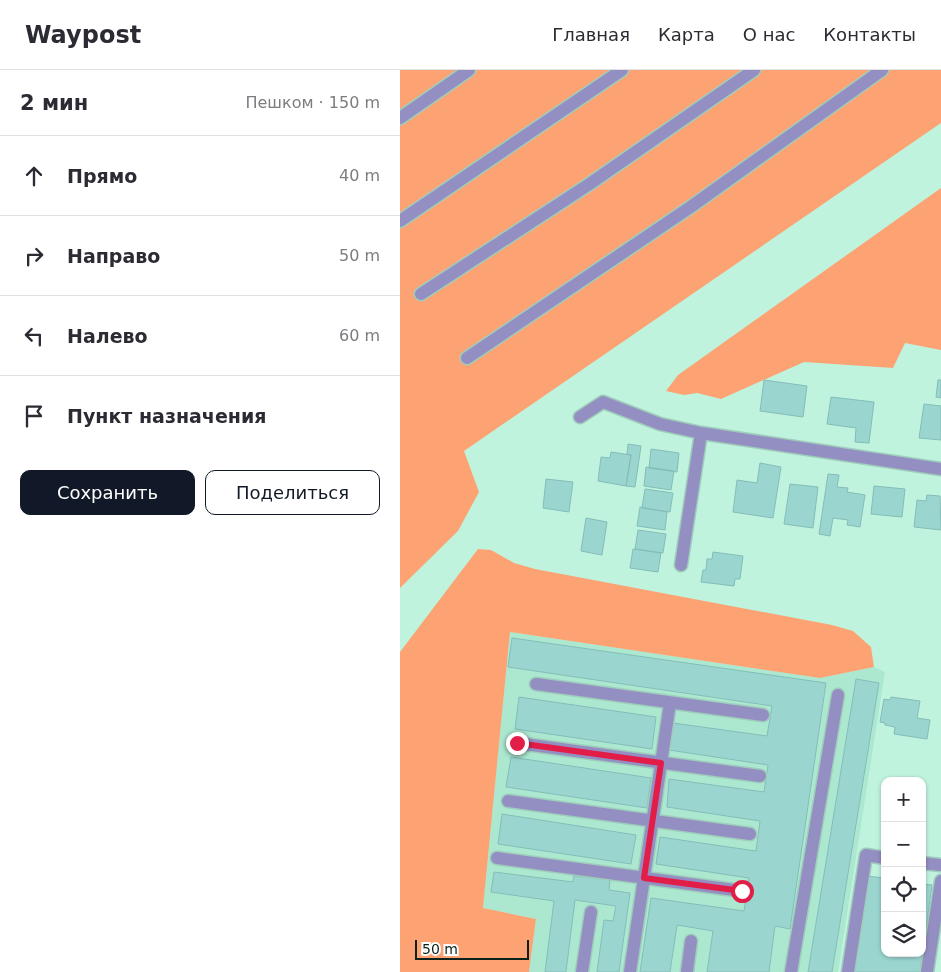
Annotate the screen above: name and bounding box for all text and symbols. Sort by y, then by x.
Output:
text: Waypost [25,21,141,49]
text: Главная [552,24,630,45]
text: Карта [658,24,715,45]
text: О нас [743,24,795,45]
text: Контакты [823,24,916,45]
text: 2 мин [20,91,88,115]
text: Пешком · 150 m [245,93,380,112]
icon: ahead [20,162,48,190]
text: Прямо [67,165,137,187]
text: 40 m [339,166,380,185]
icon: right [20,242,48,270]
text: Направо [67,245,160,267]
text: 50 m [339,246,380,265]
icon: left [20,322,48,350]
text: Налево [67,325,148,347]
text: 60 m [339,326,380,345]
icon: arrive [20,402,48,430]
text: Пункт назначения [67,405,266,427]
button: Сохранить [20,470,195,515]
button: Поделиться [205,470,380,515]
route end [506,732,529,755]
map controls [881,777,926,957]
button: + [881,777,926,822]
button: − [881,822,926,867]
button: locate [881,867,926,912]
route start [731,880,754,903]
button: layers [881,912,926,957]
scale bar [415,937,529,960]
text: 50 m [422,941,458,957]

